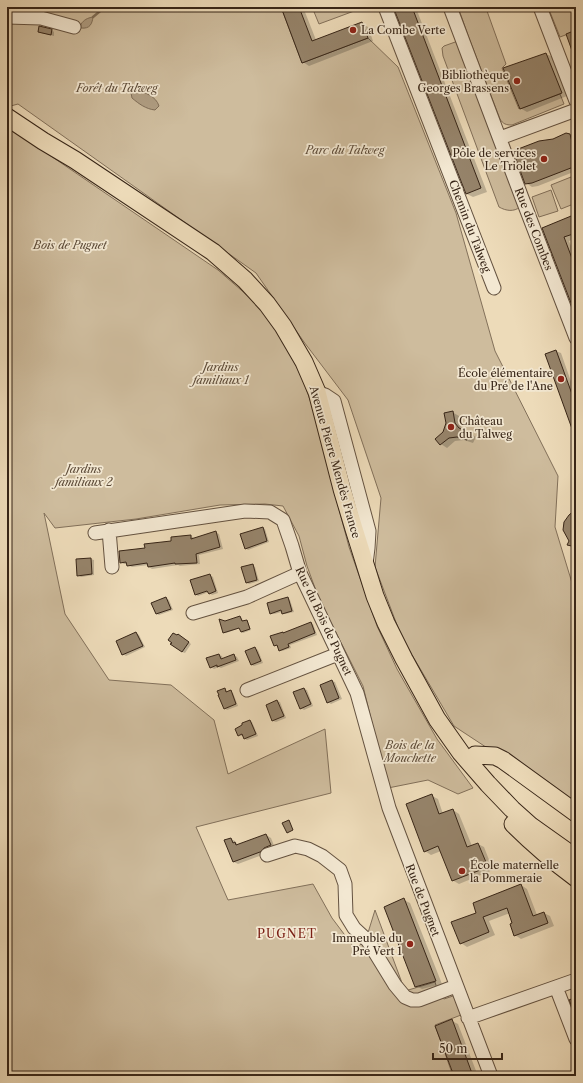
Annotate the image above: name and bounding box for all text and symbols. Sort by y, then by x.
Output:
place label: La Combe Verte [361,23,445,37]
marker: La Combe Verte [348,25,358,35]
place label: Bibliothèque Georges Brassens [418,68,509,95]
marker: Bibliothèque Georges Brassens [512,76,522,86]
park label: Forêt du Talweg [75,81,159,95]
park label: Parc du Talweg [305,143,386,157]
place label: Pôle de services Le Triolet [453,146,536,173]
marker: Pôle de services Le Triolet [539,154,549,164]
street label: Chemin du Talweg [446,178,494,274]
street label: Rue des Combes [512,186,556,273]
park label: Bois de Pugnet [32,238,108,252]
park label: Jardins familiaux 1 [189,360,250,387]
place label: École élémentaire du Pré de l'Ane [458,366,553,393]
marker: École élémentaire du Pré de l'Ane [556,374,566,384]
street label: Avenue Pierre Mendès France [306,383,363,540]
place label: Château du Talweg [459,414,512,441]
marker: Château du Talweg [446,422,456,432]
park label: Jardins familiaux 2 [51,462,113,489]
street label: Rue du Bois de Pugnet [293,564,355,678]
park label: Bois de la Mouchette [382,738,437,765]
place label: École maternelle la Pommeraie [470,858,559,885]
street label: Rue de Pugnet [403,862,443,938]
marker: École maternelle la Pommeraie [457,866,467,876]
district label: PUGNET [257,926,317,941]
place label: Immeuble du Pré Vert 1 [332,931,402,958]
marker: Immeuble du Pré Vert 1 [405,939,415,949]
scale bar [433,1035,502,1061]
text: 50 m [439,1041,468,1056]

